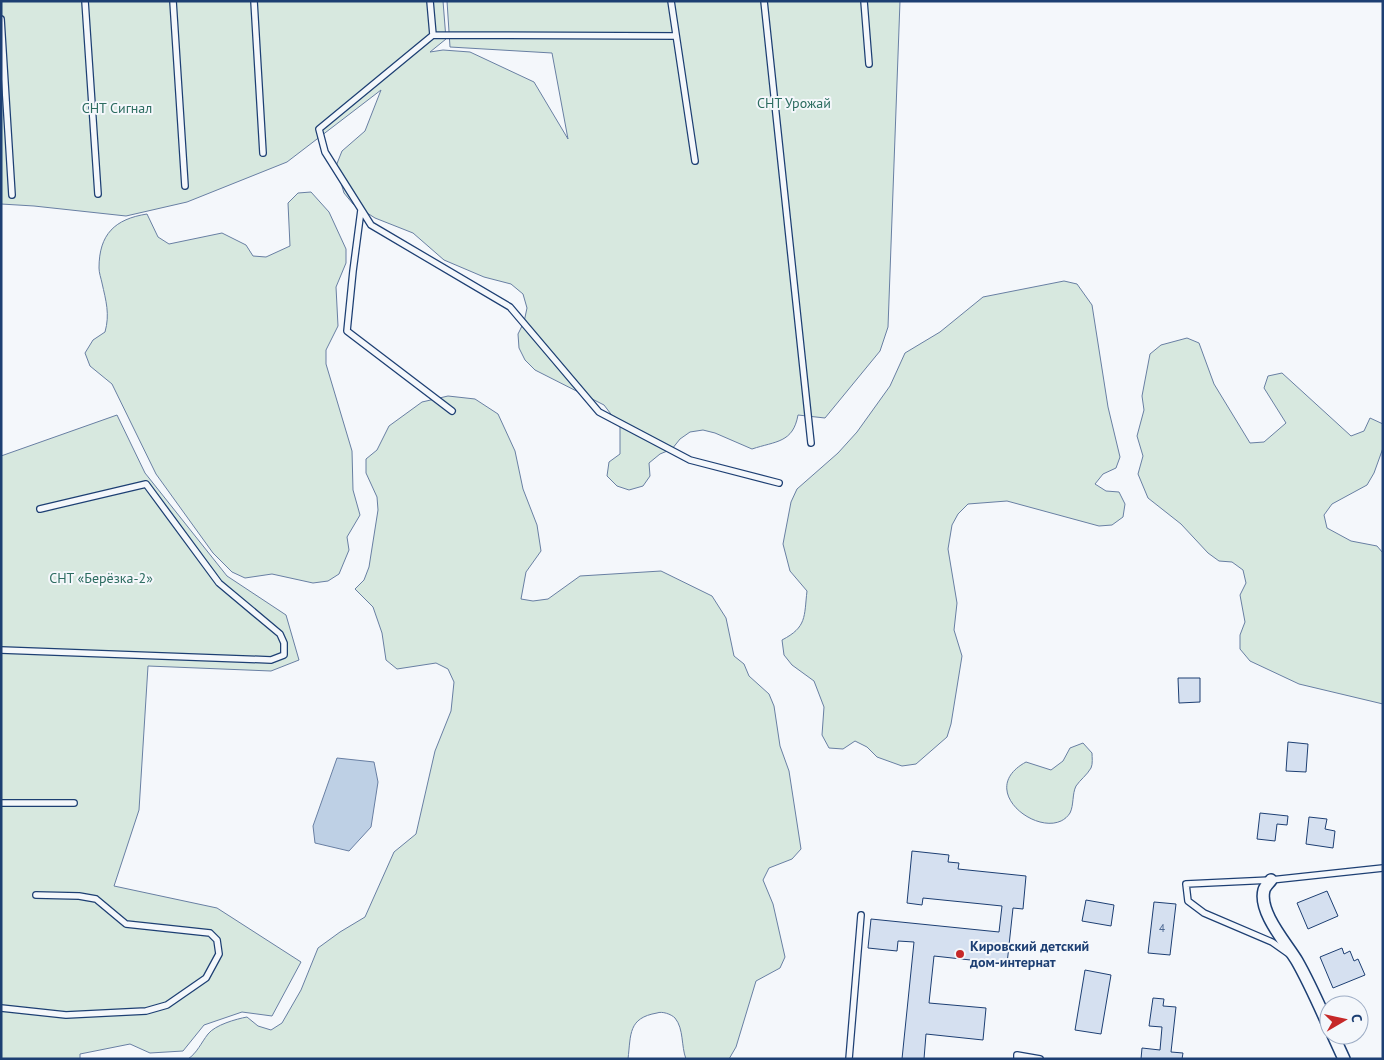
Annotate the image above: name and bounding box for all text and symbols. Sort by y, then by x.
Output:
park label: СНТ Урожай [757,94,831,112]
park label: СНТ Сигнал [82,99,152,117]
park label: СНТ «Берёзка-2» [49,569,153,587]
house number: 4 [1159,921,1165,935]
place label: Кировский детский дом-интернат [969,937,1089,971]
marker: Кировский детский дом-интернат [954,948,966,960]
north arrow [1319,995,1369,1045]
text: С [1347,1013,1366,1023]

